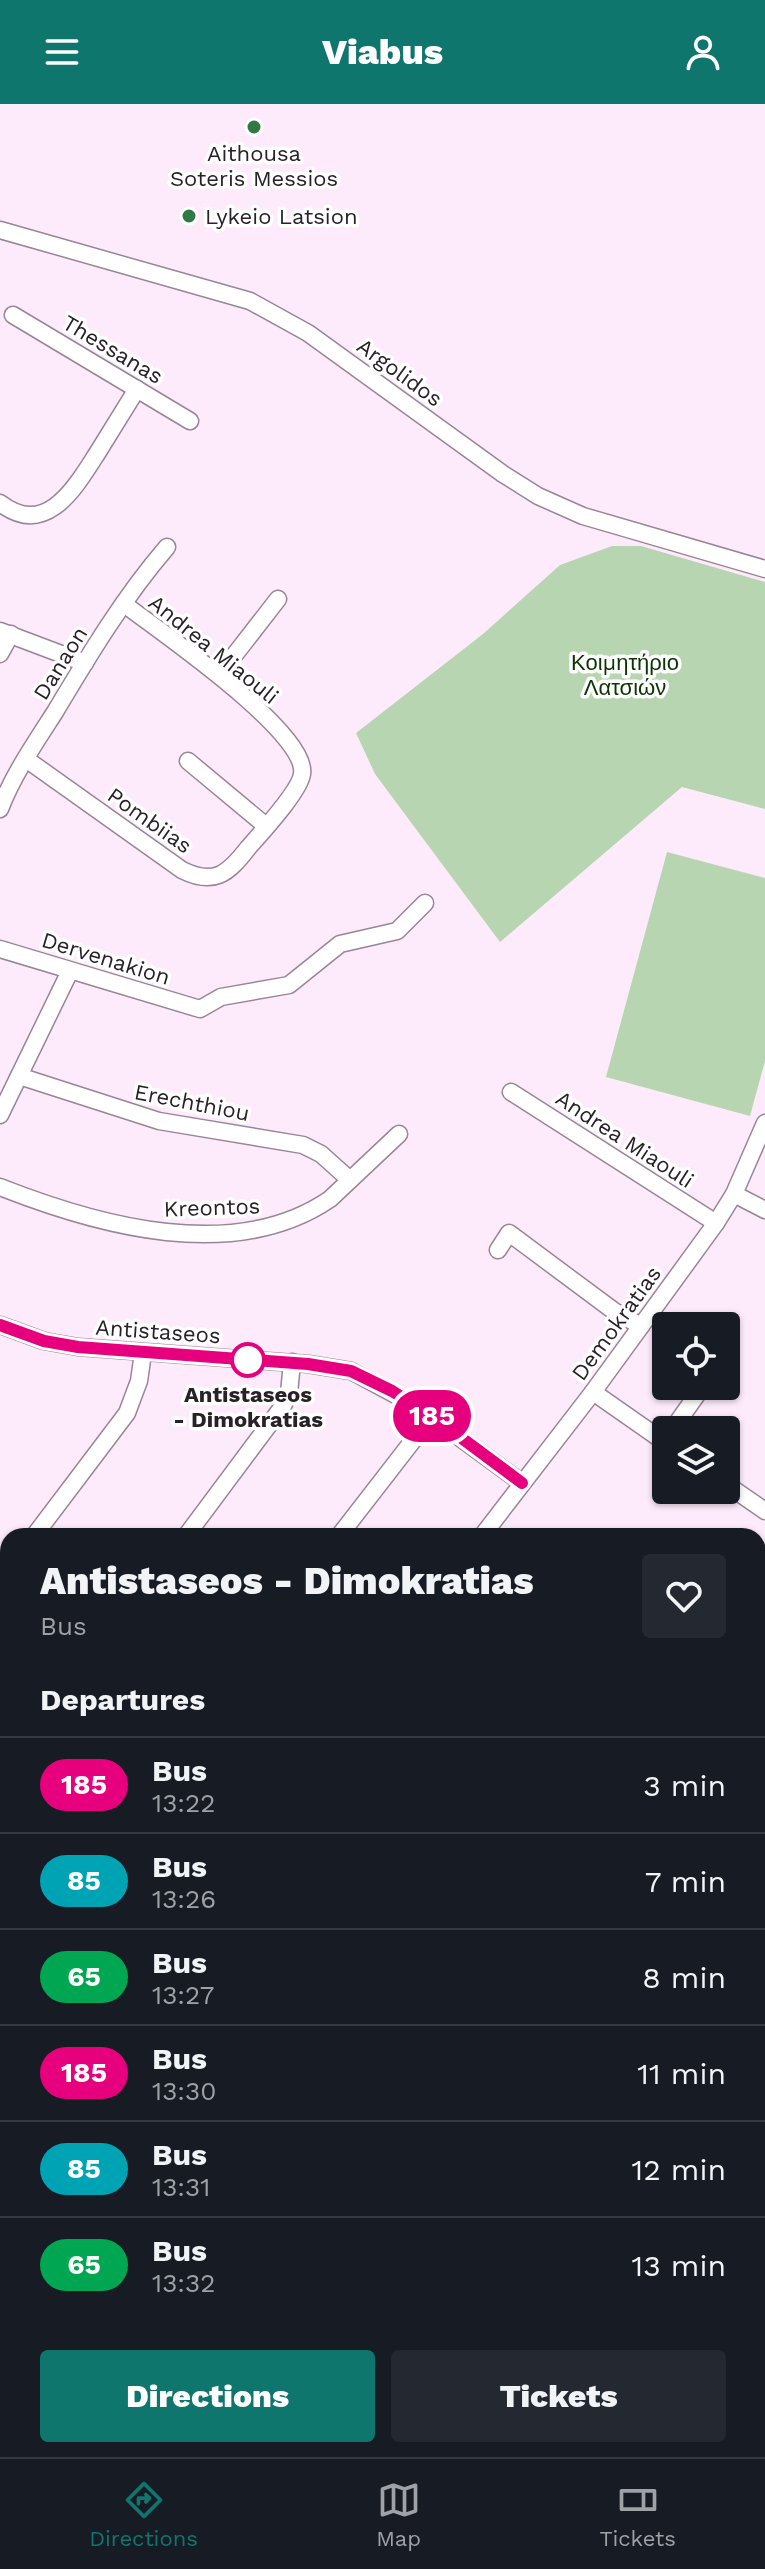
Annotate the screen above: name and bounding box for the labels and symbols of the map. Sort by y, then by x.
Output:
marker: Aithousa Soteris Messios [245,118,263,136]
place label: Aithousa Soteris Messios [170,141,338,191]
place label: Lykeio Latsion [205,204,358,229]
marker: Lykeio Latsion [180,207,198,225]
street label: Thessanas [58,310,167,389]
street label: Argolidos [352,333,447,412]
street label: Andrea Miaouli [144,590,283,709]
street label: Danaon [28,622,93,704]
park label: Κοιμητήριο Λατσιών [571,650,679,700]
street label: Pombiias [103,782,197,858]
street label: Dervenakion [39,927,173,990]
street label: Erechthiou [132,1079,252,1126]
street label: Andrea Miaouli [551,1086,698,1193]
street label: Kreontos [163,1193,261,1222]
street label: Demokratias [567,1261,666,1385]
street label: Antistaseos [95,1315,221,1348]
marker: Antistaseos - Dimokratias [231,1343,265,1377]
place label: Antistaseos - Dimokratias [173,1382,323,1432]
line badge: 185 [386,1390,478,1442]

